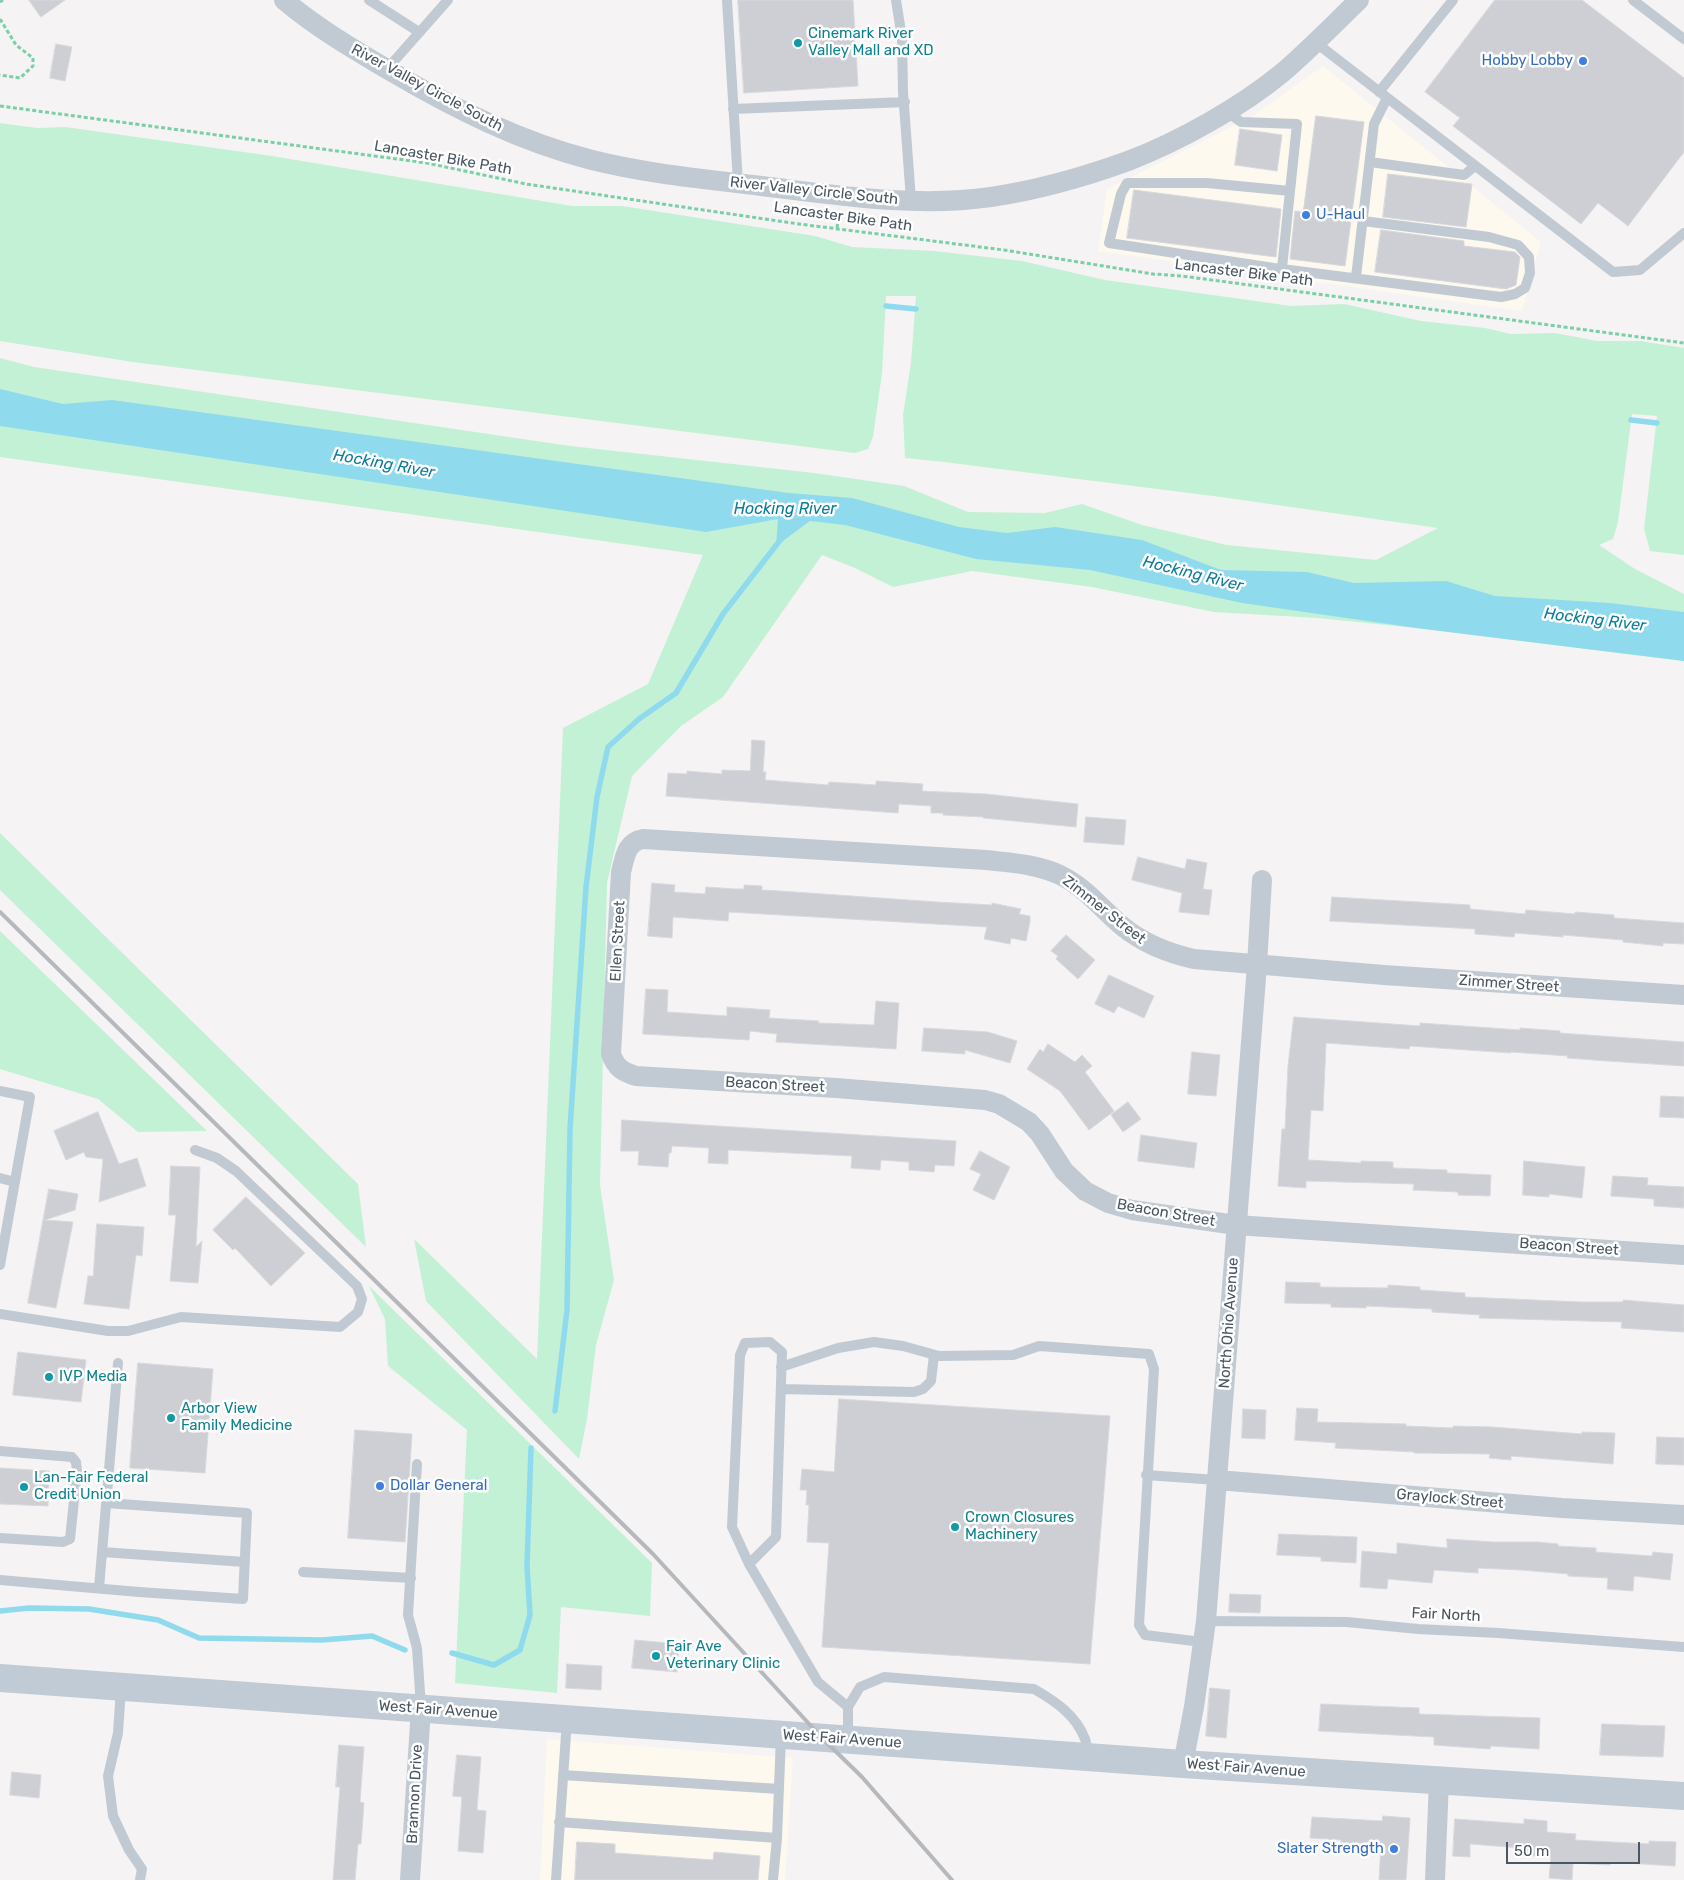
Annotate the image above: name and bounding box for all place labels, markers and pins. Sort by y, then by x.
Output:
place label: Cinemark River Valley Mall and XD [808,25,934,60]
marker: Cinemark River Valley Mall and XD [792,37,804,49]
place label: Hobby Lobby [1481,52,1573,70]
marker: Hobby Lobby [1577,55,1589,67]
place label: U-Haul [1316,206,1365,224]
marker: U-Haul [1300,209,1312,221]
place label: IVP Media [59,1368,127,1386]
marker: IVP Media [43,1371,55,1383]
place label: Arbor View Family Medicine [181,1400,292,1435]
marker: Arbor View Family Medicine [165,1412,177,1424]
place label: Lan-Fair Federal Credit Union [34,1469,148,1504]
place label: Dollar General [390,1477,487,1495]
marker: Dollar General [374,1480,386,1492]
marker: Lan-Fair Federal Credit Union [18,1481,30,1493]
place label: Crown Closures Machinery [965,1509,1074,1544]
marker: Crown Closures Machinery [949,1521,961,1533]
place label: Fair Ave Veterinary Clinic [666,1638,780,1673]
marker: Fair Ave Veterinary Clinic [650,1650,662,1662]
place label: Slater Strength [1277,1840,1384,1858]
marker: Slater Strength [1388,1843,1400,1855]

